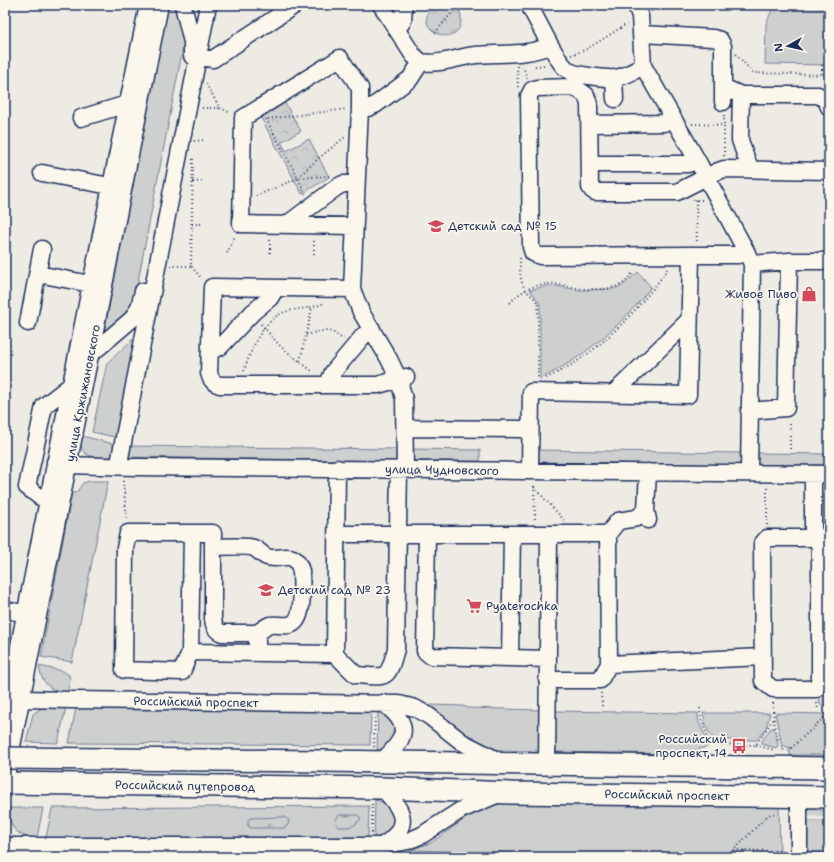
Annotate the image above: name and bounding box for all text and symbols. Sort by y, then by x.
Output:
north arrow [768,26,808,66]
text: N [771,42,787,53]
school or university icon: Детский сад № 15 [427,217,445,235]
place label: Детский сад № 15 [448,218,557,234]
shop icon: Живое Пиво [800,285,818,303]
place label: Живое Пиво [725,286,797,302]
street label: улица Кржижановского [62,323,104,463]
street label: улица Чудновского [385,461,499,479]
school or university icon: Детский сад № 23 [257,581,275,599]
place label: Детский сад № 23 [278,582,391,598]
supermarket icon: Pyaterochka [465,597,483,615]
place label: Pyaterochka [486,598,558,614]
street label: Российский проспект [133,693,260,711]
place label: Российский проспект, 14 [655,731,727,761]
bus stop icon: Российский проспект, 14 [730,737,748,755]
street label: Российский путепровод [115,777,256,795]
street label: Российский проспект [604,786,731,804]

